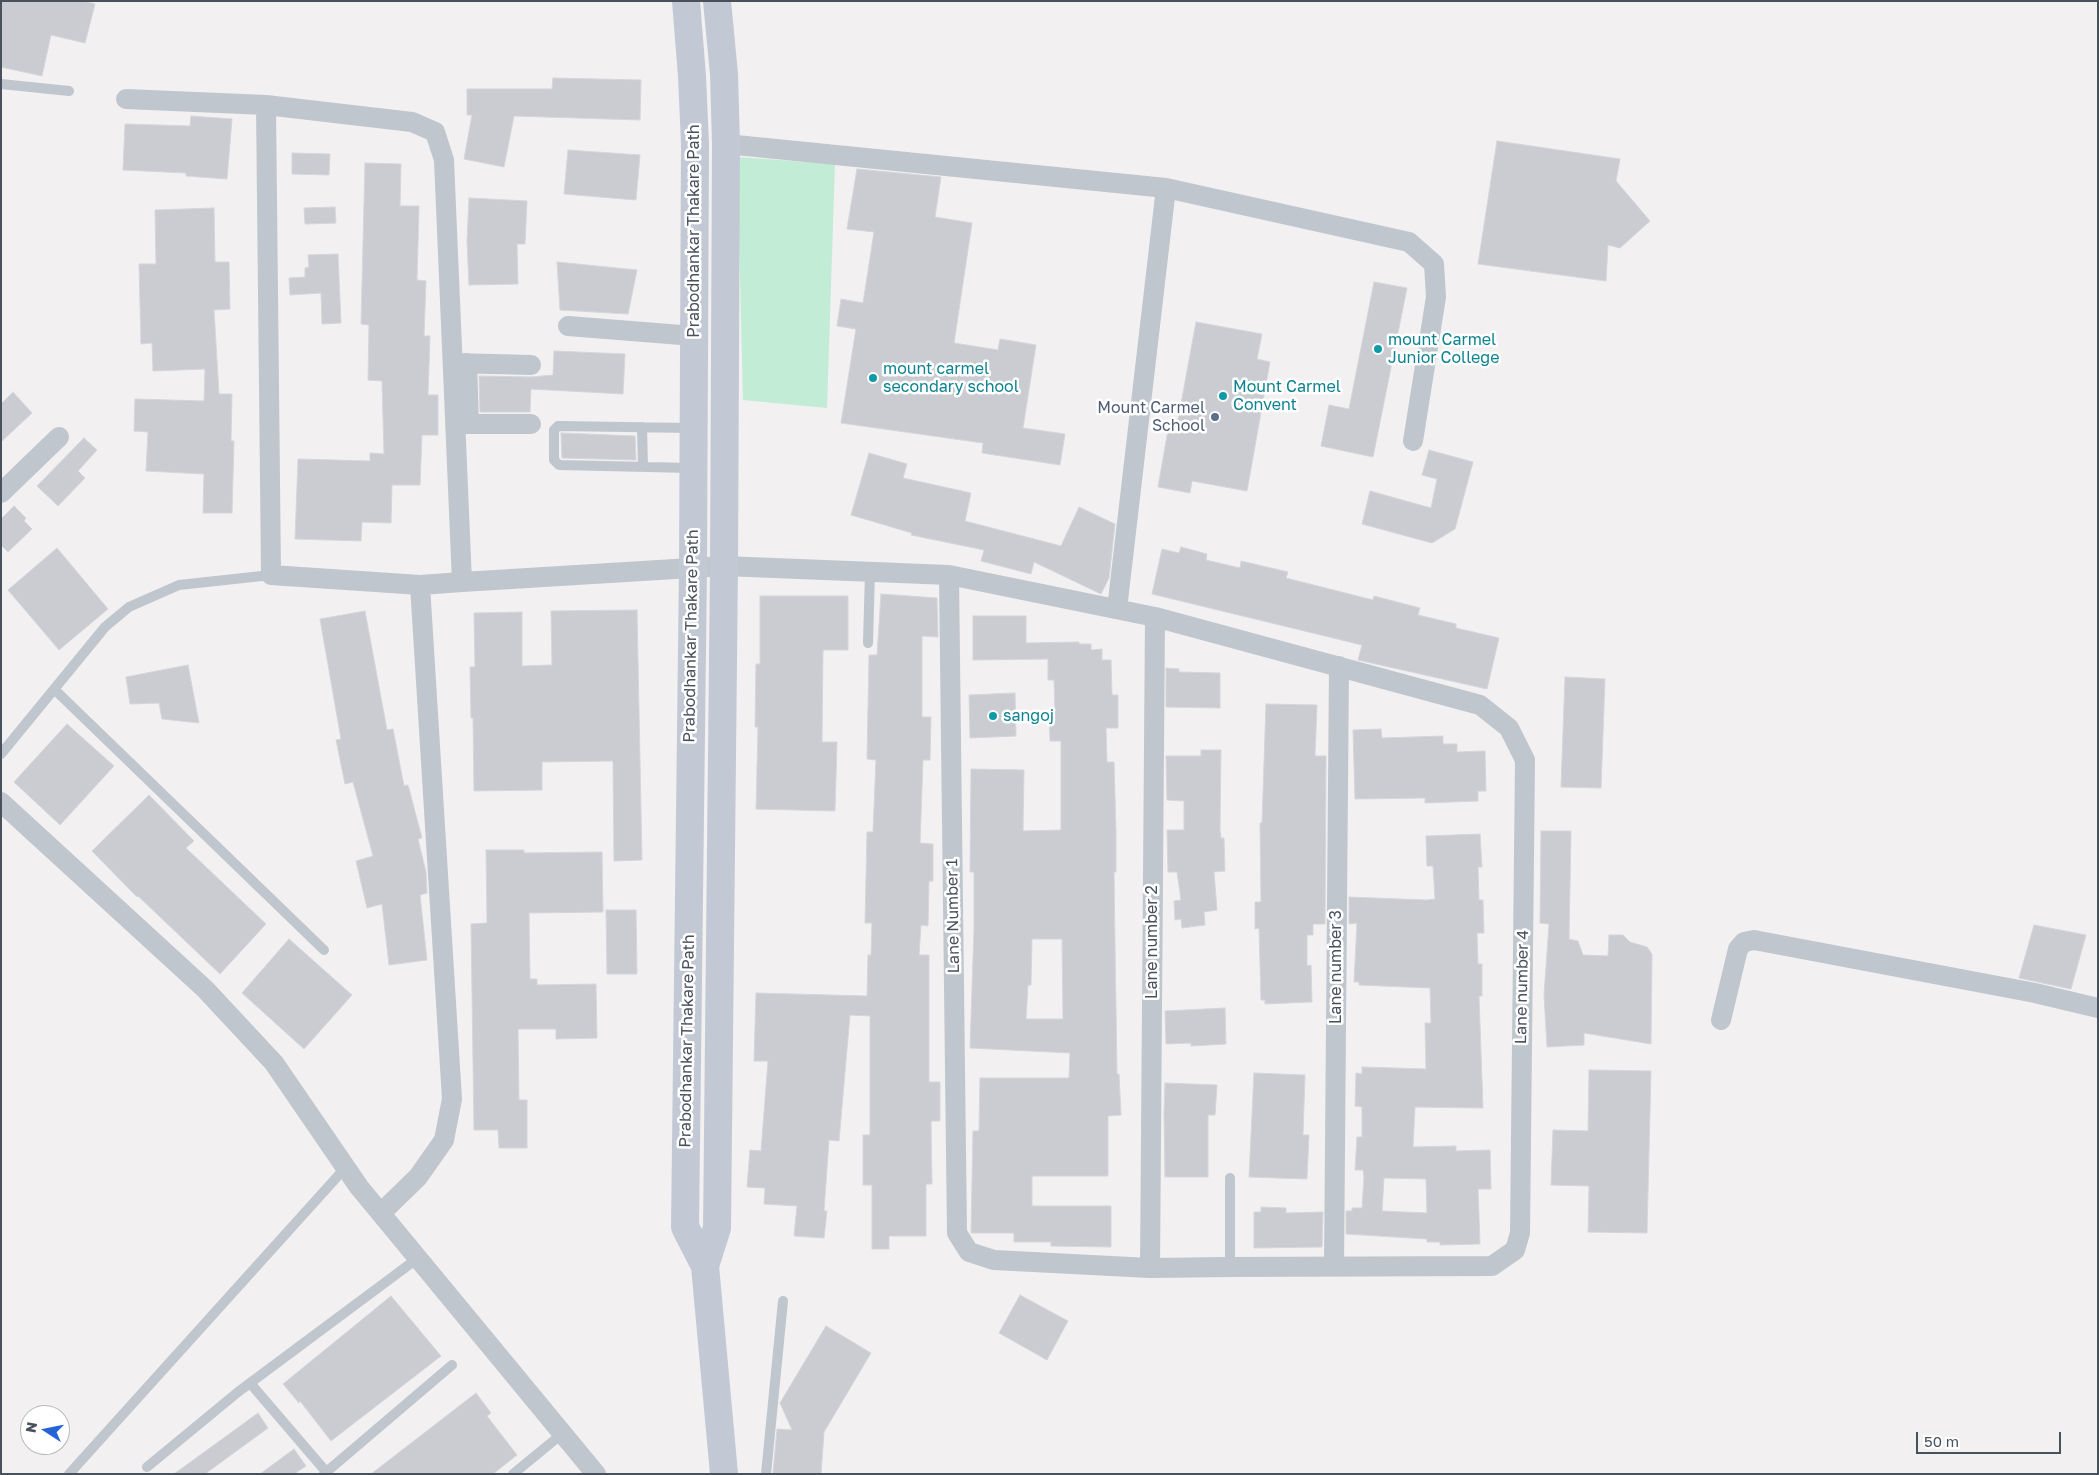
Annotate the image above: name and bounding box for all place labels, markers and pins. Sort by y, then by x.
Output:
place label: mount Carmel Junior College [1388,330,1499,368]
marker: mount Carmel Junior College [1372,343,1384,355]
place label: mount carmel secondary school [883,359,1019,397]
marker: mount carmel secondary school [867,372,879,384]
place label: Mount Carmel Convent [1233,377,1341,415]
marker: Mount Carmel Convent [1217,390,1229,402]
place label: Mount Carmel School [1097,398,1205,436]
marker: Mount Carmel School [1209,411,1221,423]
place label: sangoj [1003,706,1054,726]
marker: sangoj [987,710,999,722]

